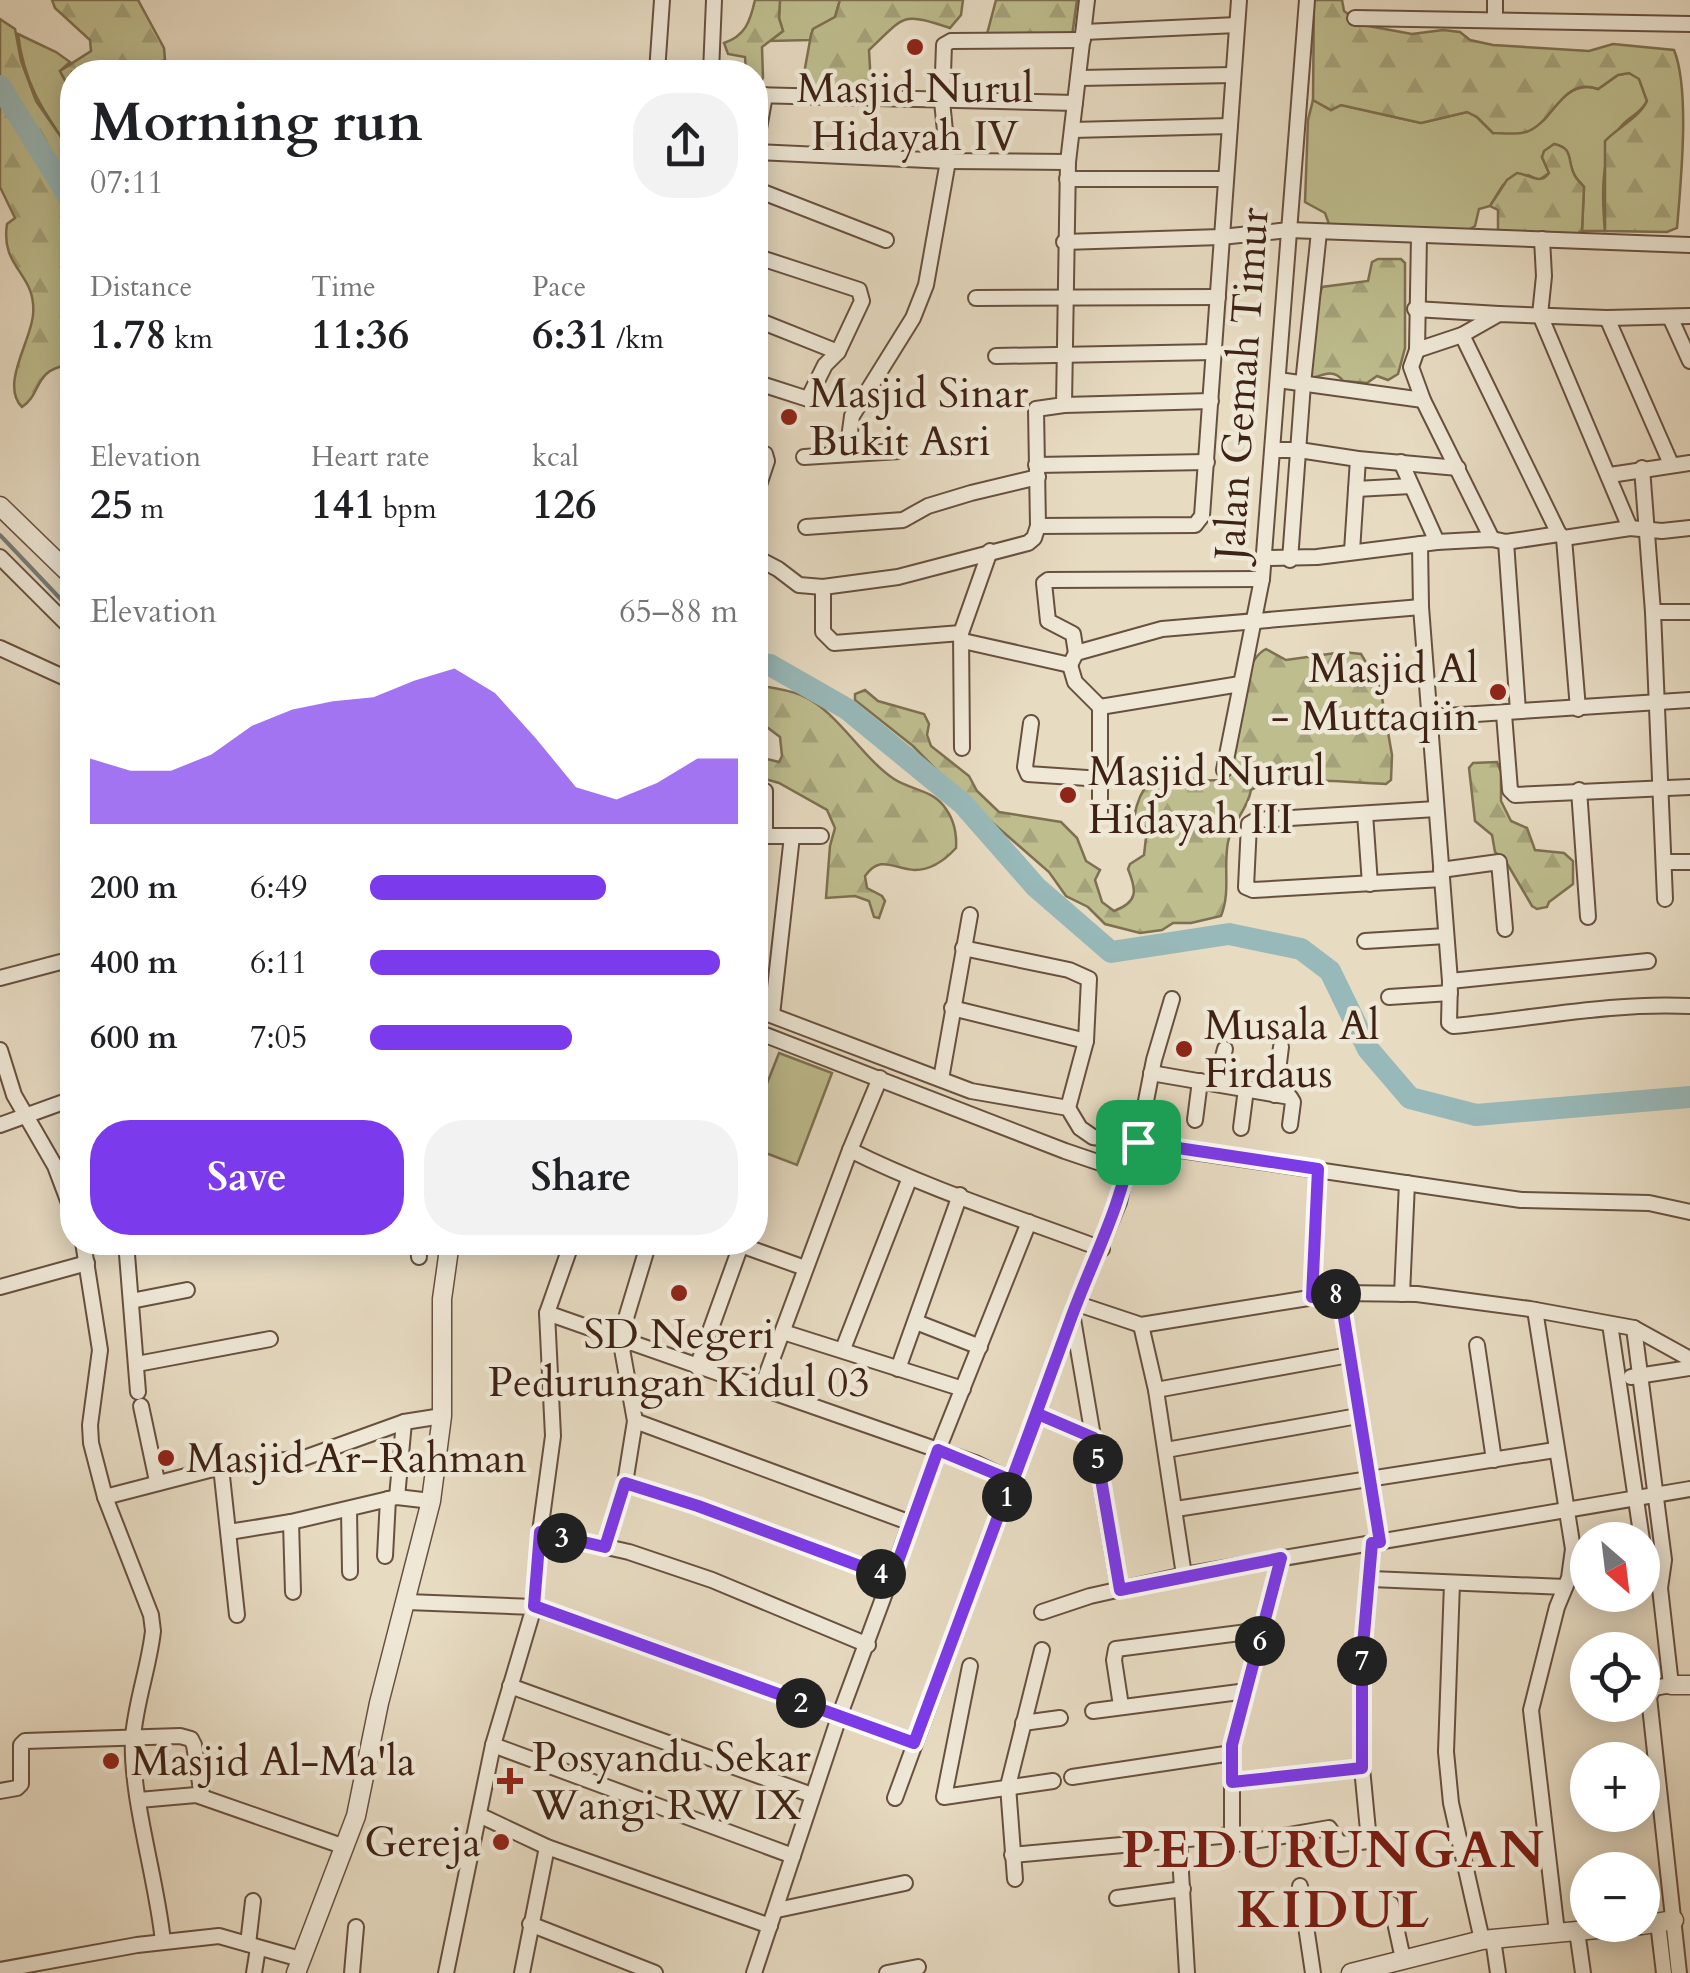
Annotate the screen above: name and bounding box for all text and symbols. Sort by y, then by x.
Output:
marker: Masjid Nurul Hidayah IV [904,36,926,58]
place label: Masjid Nurul Hidayah IV [797,60,1033,165]
text: Morning run [90,86,423,160]
button: share [633,93,738,198]
text: 07:11 [90,161,164,205]
street label: Jalan Gemah Timur [1201,205,1283,568]
text: Distance [90,268,192,306]
text: Time [311,268,376,306]
text: Pace [532,268,586,306]
text: 1.78 [90,306,167,363]
text: 11:36 [311,306,409,363]
text: 6:31 [532,306,609,363]
text: km [167,320,213,358]
text: /km [609,320,664,358]
place label: Masjid Sinar Bukit Asri [809,365,1029,470]
marker: Masjid Sinar Bukit Asri [778,406,800,428]
text: Elevation [90,438,201,476]
text: Heart rate [311,438,430,476]
text: kcal [532,438,579,476]
text: 25 [90,476,133,533]
text: 141 [311,476,376,533]
text: 126 [532,476,597,533]
text: m [133,490,164,528]
text: bpm [376,490,437,528]
text: Elevation [90,590,217,634]
text: 65–88 m [619,590,738,634]
place label: Masjid Al - Muttaqiin [1271,640,1478,745]
marker: Masjid Al - Muttaqiin [1487,681,1509,703]
place label: Masjid Nurul Hidayah III [1088,743,1325,848]
marker: Masjid Nurul Hidayah III [1057,784,1079,806]
text: 200 m [90,866,177,910]
text: 6:49 [250,866,307,910]
text: 400 m [90,941,177,985]
text: 6:11 [250,941,307,985]
place label: Musala Al Firdaus [1204,997,1380,1102]
text: 600 m [90,1016,177,1060]
text: 7:05 [250,1016,307,1060]
marker: Musala Al Firdaus [1173,1038,1195,1060]
pin [1096,1100,1181,1185]
icon: arrive [1111,1115,1166,1170]
button: Save [90,1120,404,1235]
button: Share [424,1120,738,1235]
pin: 8 [1311,1269,1361,1319]
text: 8 [1329,1275,1343,1313]
marker: SD Negeri Pedurungan Kidul 03 [668,1282,690,1304]
place label: SD Negeri Pedurungan Kidul 03 [488,1306,870,1411]
place label: Masjid Ar-Rahman [186,1430,527,1487]
pin: 5 [1073,1434,1123,1484]
text: 5 [1091,1440,1105,1478]
marker: Masjid Ar-Rahman [155,1447,177,1469]
pin: 1 [982,1472,1032,1522]
text: 1 [1000,1478,1014,1516]
pin: 3 [537,1513,587,1563]
text: 3 [555,1519,569,1557]
north arrow [1570,1522,1660,1612]
map controls [1570,1522,1660,1942]
pin: 4 [856,1549,906,1599]
text: 4 [874,1555,888,1593]
pin: 6 [1235,1616,1285,1666]
text: 6 [1253,1622,1267,1660]
button: locate [1570,1632,1660,1722]
pin: 7 [1337,1636,1387,1686]
text: 7 [1355,1642,1369,1680]
pin: 2 [776,1678,826,1728]
text: 2 [794,1684,808,1722]
place label: Posyandu Sekar Wangi RW IX [531,1729,811,1834]
place label: Masjid Al-Ma'la [131,1733,415,1790]
button: + [1570,1742,1660,1832]
marker: Masjid Al-Ma'la [100,1750,122,1772]
marker: Posyandu Sekar Wangi RW IX [497,1768,523,1794]
place label: Gereja [364,1814,481,1871]
district label: PEDURUNGAN KIDUL [1121,1816,1547,1946]
marker: Gereja [490,1831,512,1853]
button: − [1570,1852,1660,1942]

